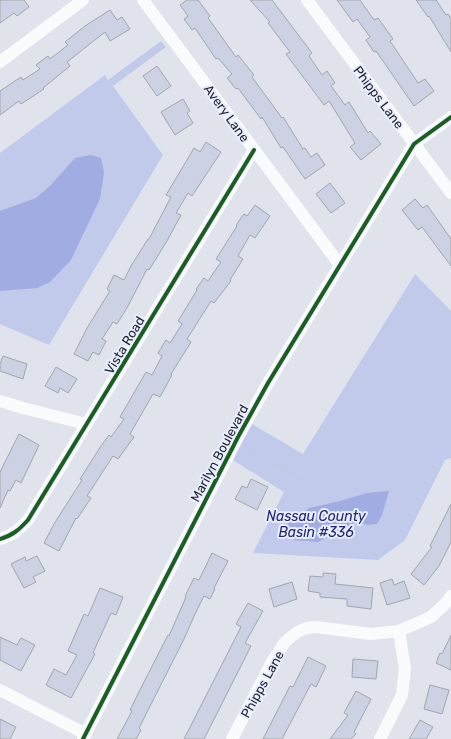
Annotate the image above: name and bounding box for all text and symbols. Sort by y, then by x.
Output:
street label: Phipps Lane [350,63,407,132]
street label: Avery Lane [201,82,252,145]
street label: Vista Road [101,314,147,377]
street label: Marilyn Boulevard [188,402,251,504]
water label: Nassau County Basin #336 [266,508,367,541]
street label: Phipps Lane [238,648,287,720]

